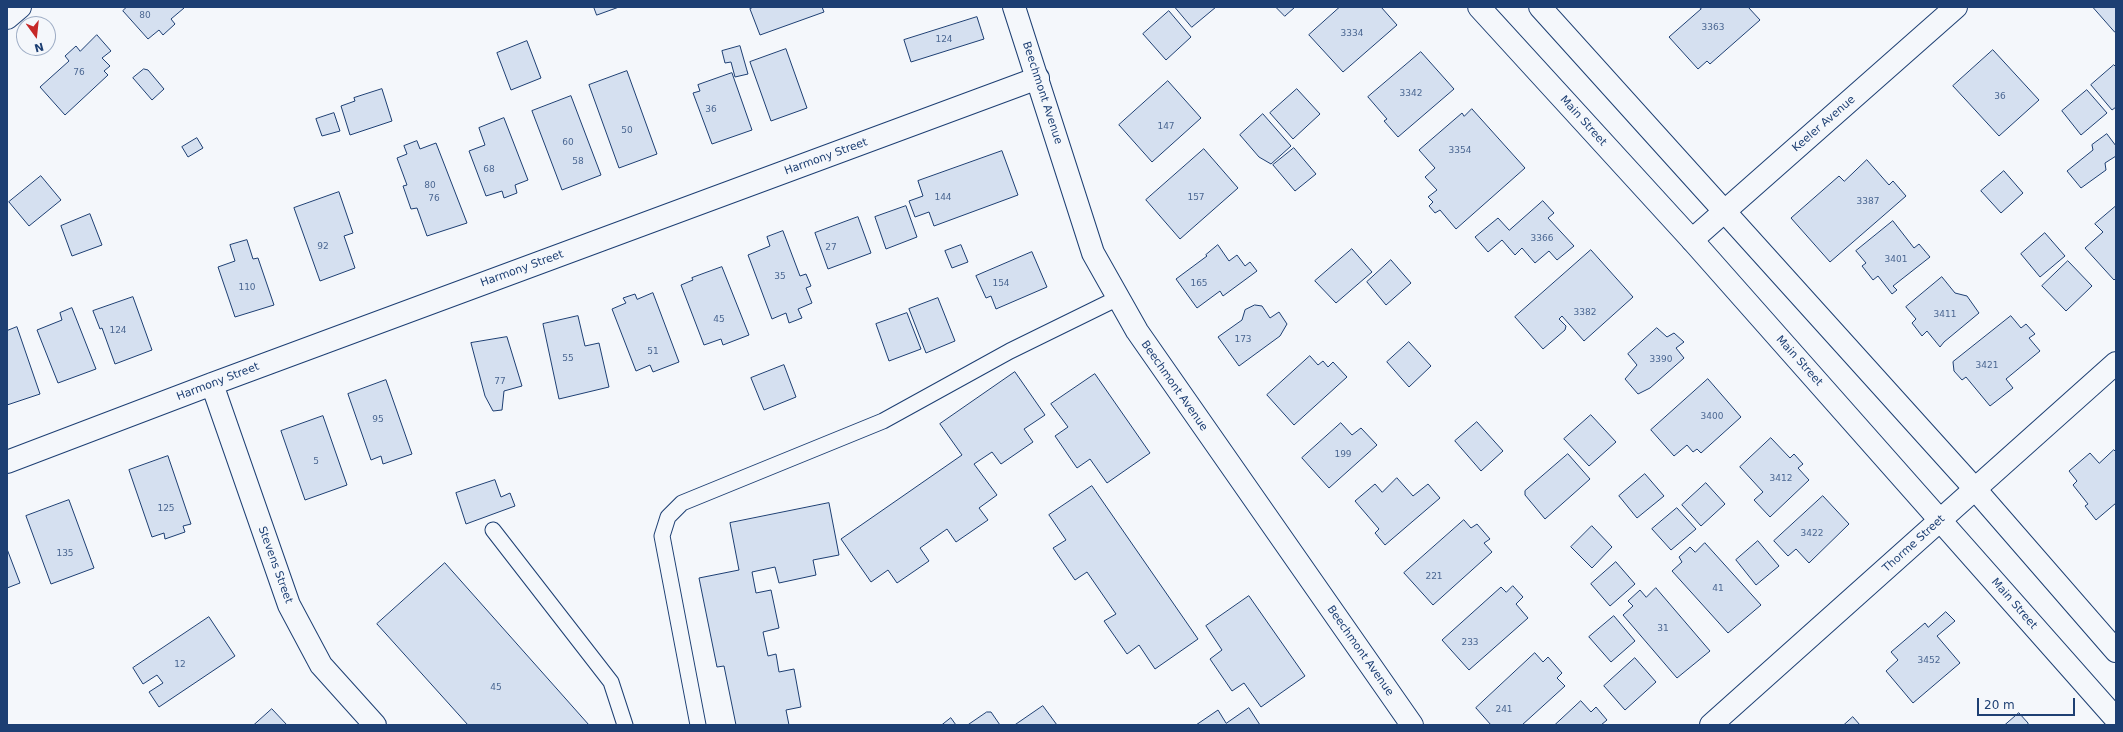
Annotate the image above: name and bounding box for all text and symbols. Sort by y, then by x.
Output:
house number: 80 [139,11,151,21]
north arrow [16,16,56,56]
house number: 3363 [1702,23,1724,33]
house number: 3334 [1341,29,1363,39]
house number: 124 [935,35,953,45]
text: N [33,40,45,55]
street label: Beechmont Avenue [1019,40,1065,146]
house number: 76 [73,68,85,78]
house number: 3342 [1400,89,1422,99]
house number: 36 [1994,92,2006,102]
street label: Main Street [1557,93,1609,149]
street label: Keeler Avenue [1790,93,1858,155]
house number: 36 [705,105,717,115]
house number: 147 [1157,122,1175,132]
house number: 50 [621,126,633,136]
street label: Harmony Street [783,136,869,178]
house number: 60 [562,138,574,148]
house number: 3354 [1449,146,1471,156]
house number: 58 [572,157,584,167]
house number: 68 [483,165,495,175]
house number: 80 [424,181,436,191]
house number: 144 [934,193,952,203]
house number: 157 [1187,193,1205,203]
house number: 76 [428,194,440,204]
house number: 3387 [1857,197,1879,207]
house number: 3366 [1531,234,1553,244]
house number: 92 [317,242,329,252]
house number: 27 [825,243,837,253]
street label: Harmony Street [479,248,565,290]
house number: 3401 [1885,255,1907,265]
house number: 35 [774,272,786,282]
house number: 154 [992,279,1010,289]
house number: 165 [1190,279,1208,289]
house number: 110 [238,283,256,293]
house number: 3382 [1574,308,1596,318]
house number: 3411 [1934,310,1956,320]
house number: 45 [713,315,725,325]
house number: 124 [109,326,127,336]
street label: Main Street [1773,333,1825,389]
house number: 173 [1234,335,1252,345]
street label: Beechmont Avenue [1138,338,1210,434]
house number: 51 [647,347,659,357]
house number: 55 [562,354,574,364]
house number: 3390 [1650,355,1672,365]
street label: Harmony Street [175,360,261,404]
house number: 3421 [1976,361,1998,371]
house number: 77 [494,377,506,387]
house number: 3400 [1701,412,1723,422]
house number: 95 [372,415,384,425]
house number: 199 [1334,450,1352,460]
house number: 5 [313,457,319,467]
house number: 3412 [1770,474,1792,484]
house number: 125 [157,504,175,514]
street label: Thorme Street [1880,513,1948,575]
street label: Stevens Street [255,525,295,605]
house number: 3422 [1801,529,1823,539]
house number: 135 [56,549,74,559]
house number: 221 [1425,572,1443,582]
street label: Main Street [1988,576,2040,632]
house number: 41 [1712,584,1724,594]
street label: Beechmont Avenue [1324,603,1396,699]
house number: 31 [1657,624,1669,634]
house number: 233 [1461,638,1479,648]
house number: 3452 [1918,656,1940,666]
house number: 12 [174,660,186,670]
house number: 45 [490,683,502,693]
scale bar [1979,690,2077,716]
text: 20 m [1984,698,2015,712]
house number: 241 [1495,705,1513,715]

